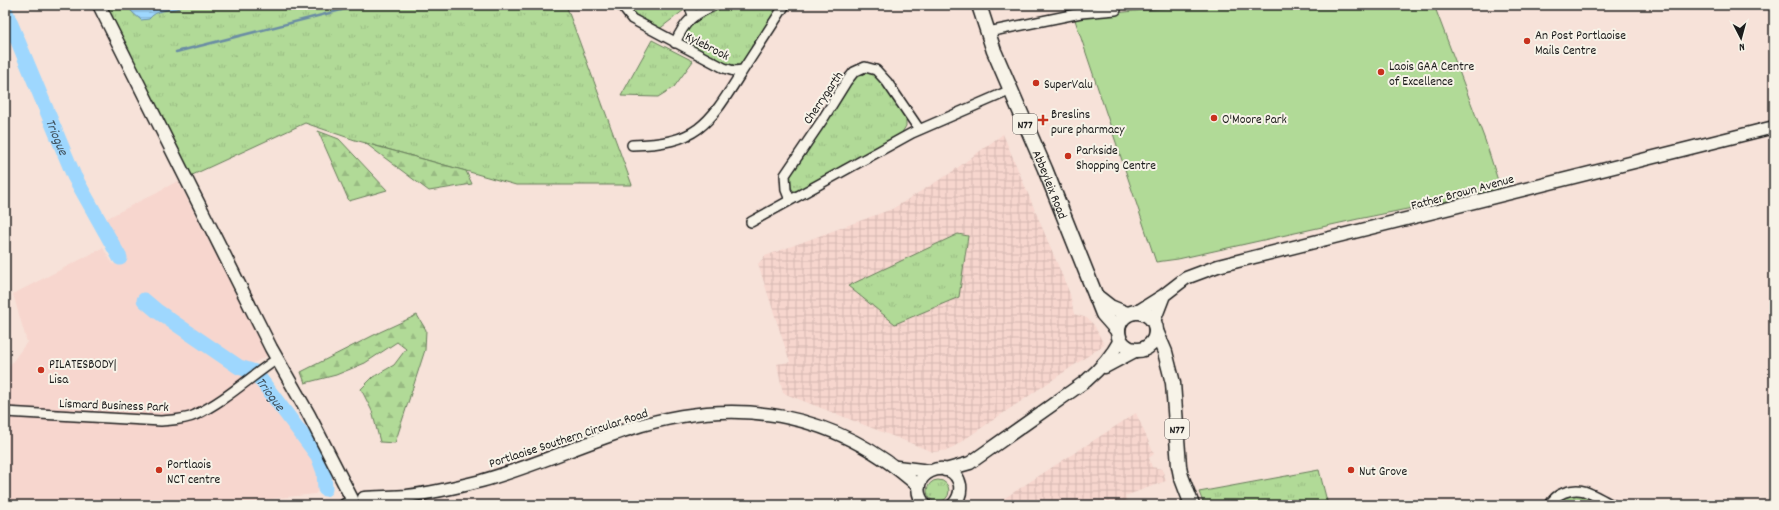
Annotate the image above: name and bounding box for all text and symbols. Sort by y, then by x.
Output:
north arrow [1721,18,1761,58]
place label: An Post Portlaoise Mails Centre [1535,27,1626,61]
street label: Kylebrook [681,28,732,66]
marker: An Post Portlaoise Mails Centre [1522,36,1532,46]
text: N [1738,38,1745,54]
place label: Laois GAA Centre of Excellence [1389,58,1475,92]
marker: Laois GAA Centre of Excellence [1376,67,1386,77]
street label: Cherrygarth [799,68,849,129]
place label: SuperValu [1044,76,1093,95]
marker: SuperValu [1031,78,1041,88]
place label: Breslins pure pharmacy [1051,106,1125,140]
place label: O'Moore Park [1222,111,1287,130]
marker: O'Moore Park [1209,113,1219,123]
road number: N77 [1013,114,1037,134]
marker: Breslins pure pharmacy [1038,115,1048,125]
water label: Triogue [39,116,73,159]
place label: Parkside Shopping Centre [1076,142,1156,176]
street label: Abbeyleix Road [1026,148,1071,222]
marker: Parkside Shopping Centre [1063,151,1073,161]
street label: Father Brown Avenue [1409,170,1517,216]
place label: PILATESBODY| Lisa [49,356,117,390]
marker: PILATESBODY| Lisa [36,365,46,375]
water label: Triogue [250,374,289,417]
street label: Lismard Business Park [59,395,169,418]
street label: Portlaoise Southern Circular Road [487,405,651,474]
road number: N77 [1165,419,1189,439]
place label: Portlaois NCT centre [167,456,221,490]
place label: Nut Grove [1359,463,1407,482]
marker: Portlaois NCT centre [154,465,164,475]
marker: Nut Grove [1346,465,1356,475]

